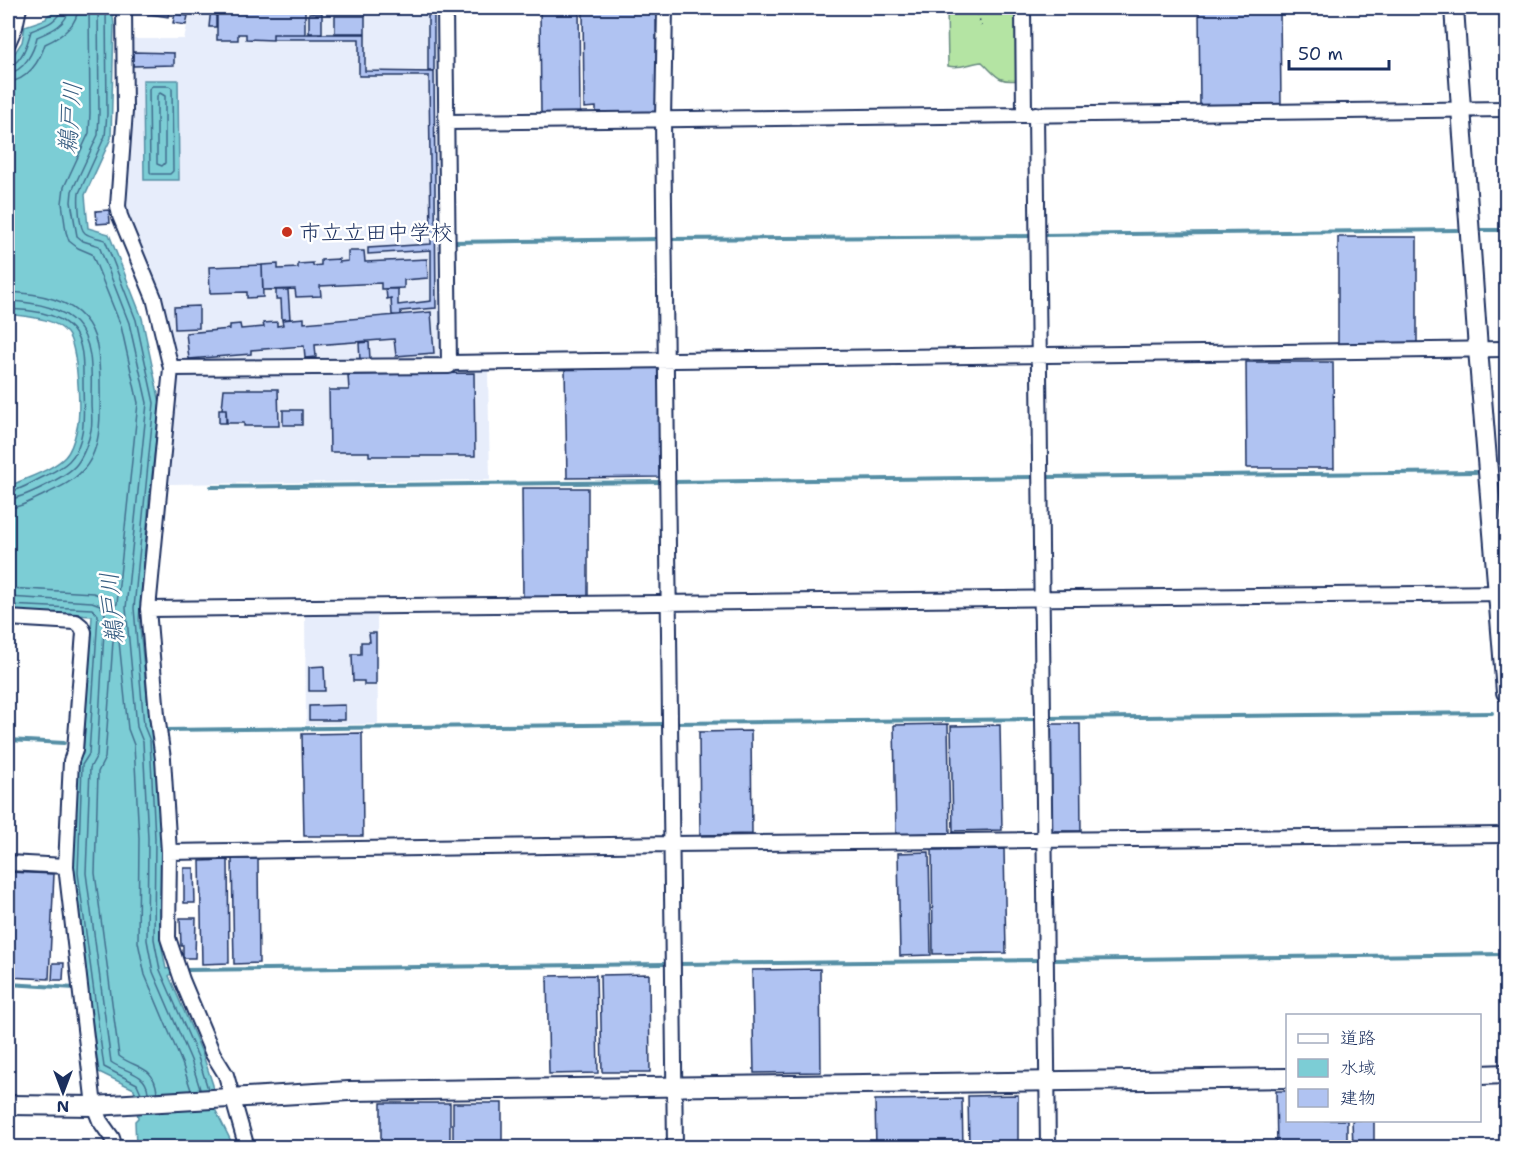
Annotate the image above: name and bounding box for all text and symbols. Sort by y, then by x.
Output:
scale bar [1289,33,1390,71]
text: 50 m [1298,42,1343,66]
water label: 鵜戸川 [51,81,89,155]
place label: 市立立田中学校 [299,218,453,247]
marker: 市立立田中学校 [280,225,294,239]
water label: 鵜戸川 [93,571,131,645]
legend [1286,1014,1481,1122]
text: 道路 [1340,1026,1376,1050]
text: 水域 [1340,1056,1376,1080]
north arrow [33,1062,93,1122]
text: 建物 [1340,1086,1376,1110]
text: N [57,1096,69,1117]

